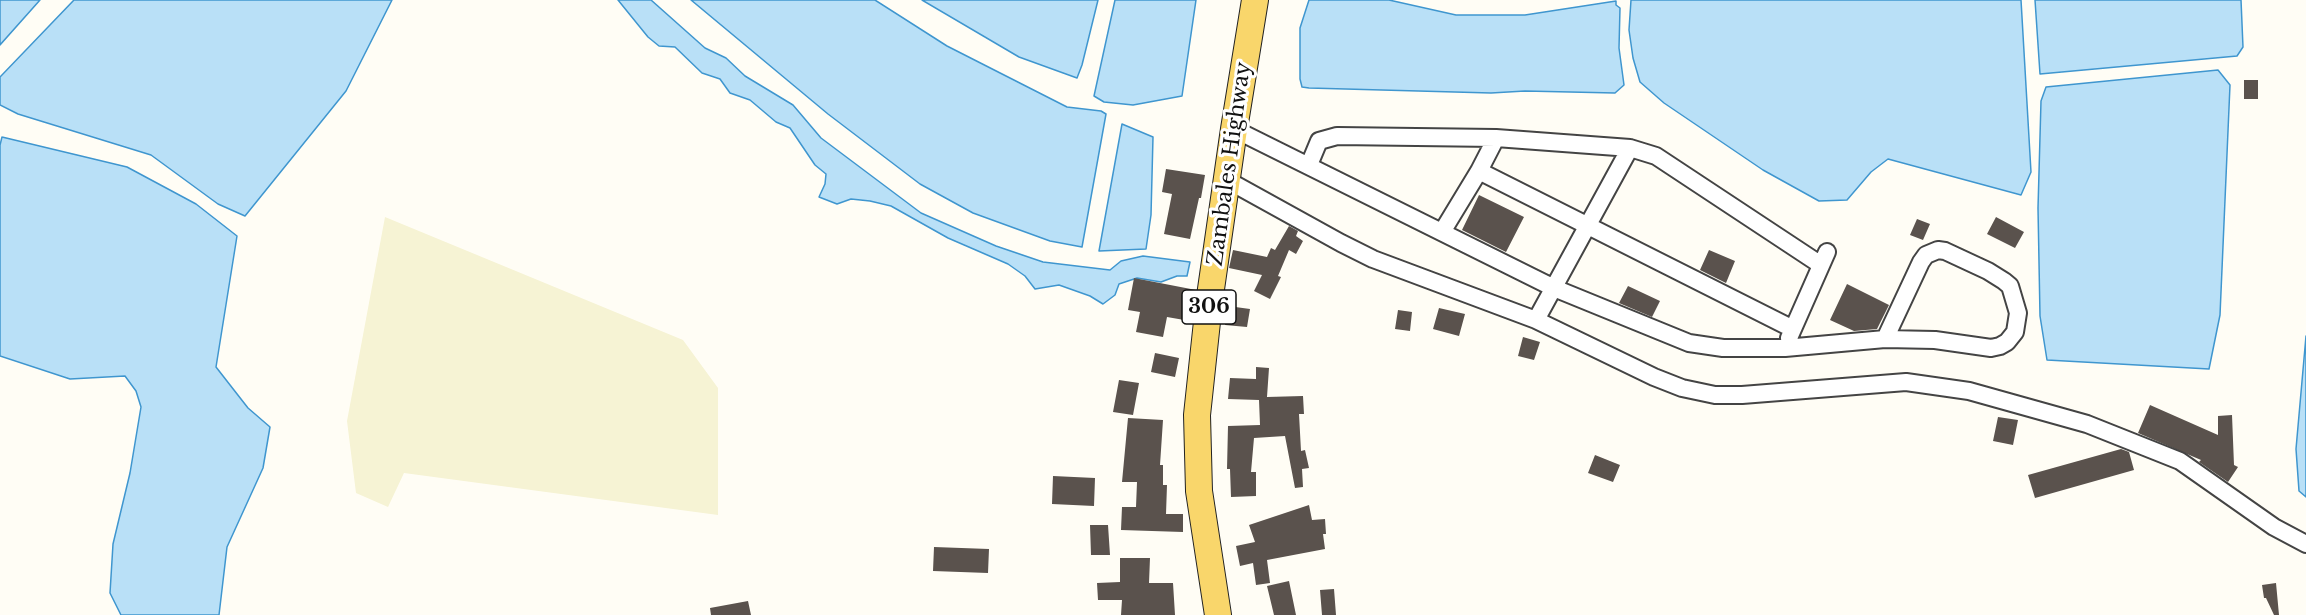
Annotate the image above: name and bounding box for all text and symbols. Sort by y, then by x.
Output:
street label: Zambales Highway [1203,60,1257,268]
road number: 306 [1182,290,1236,324]

